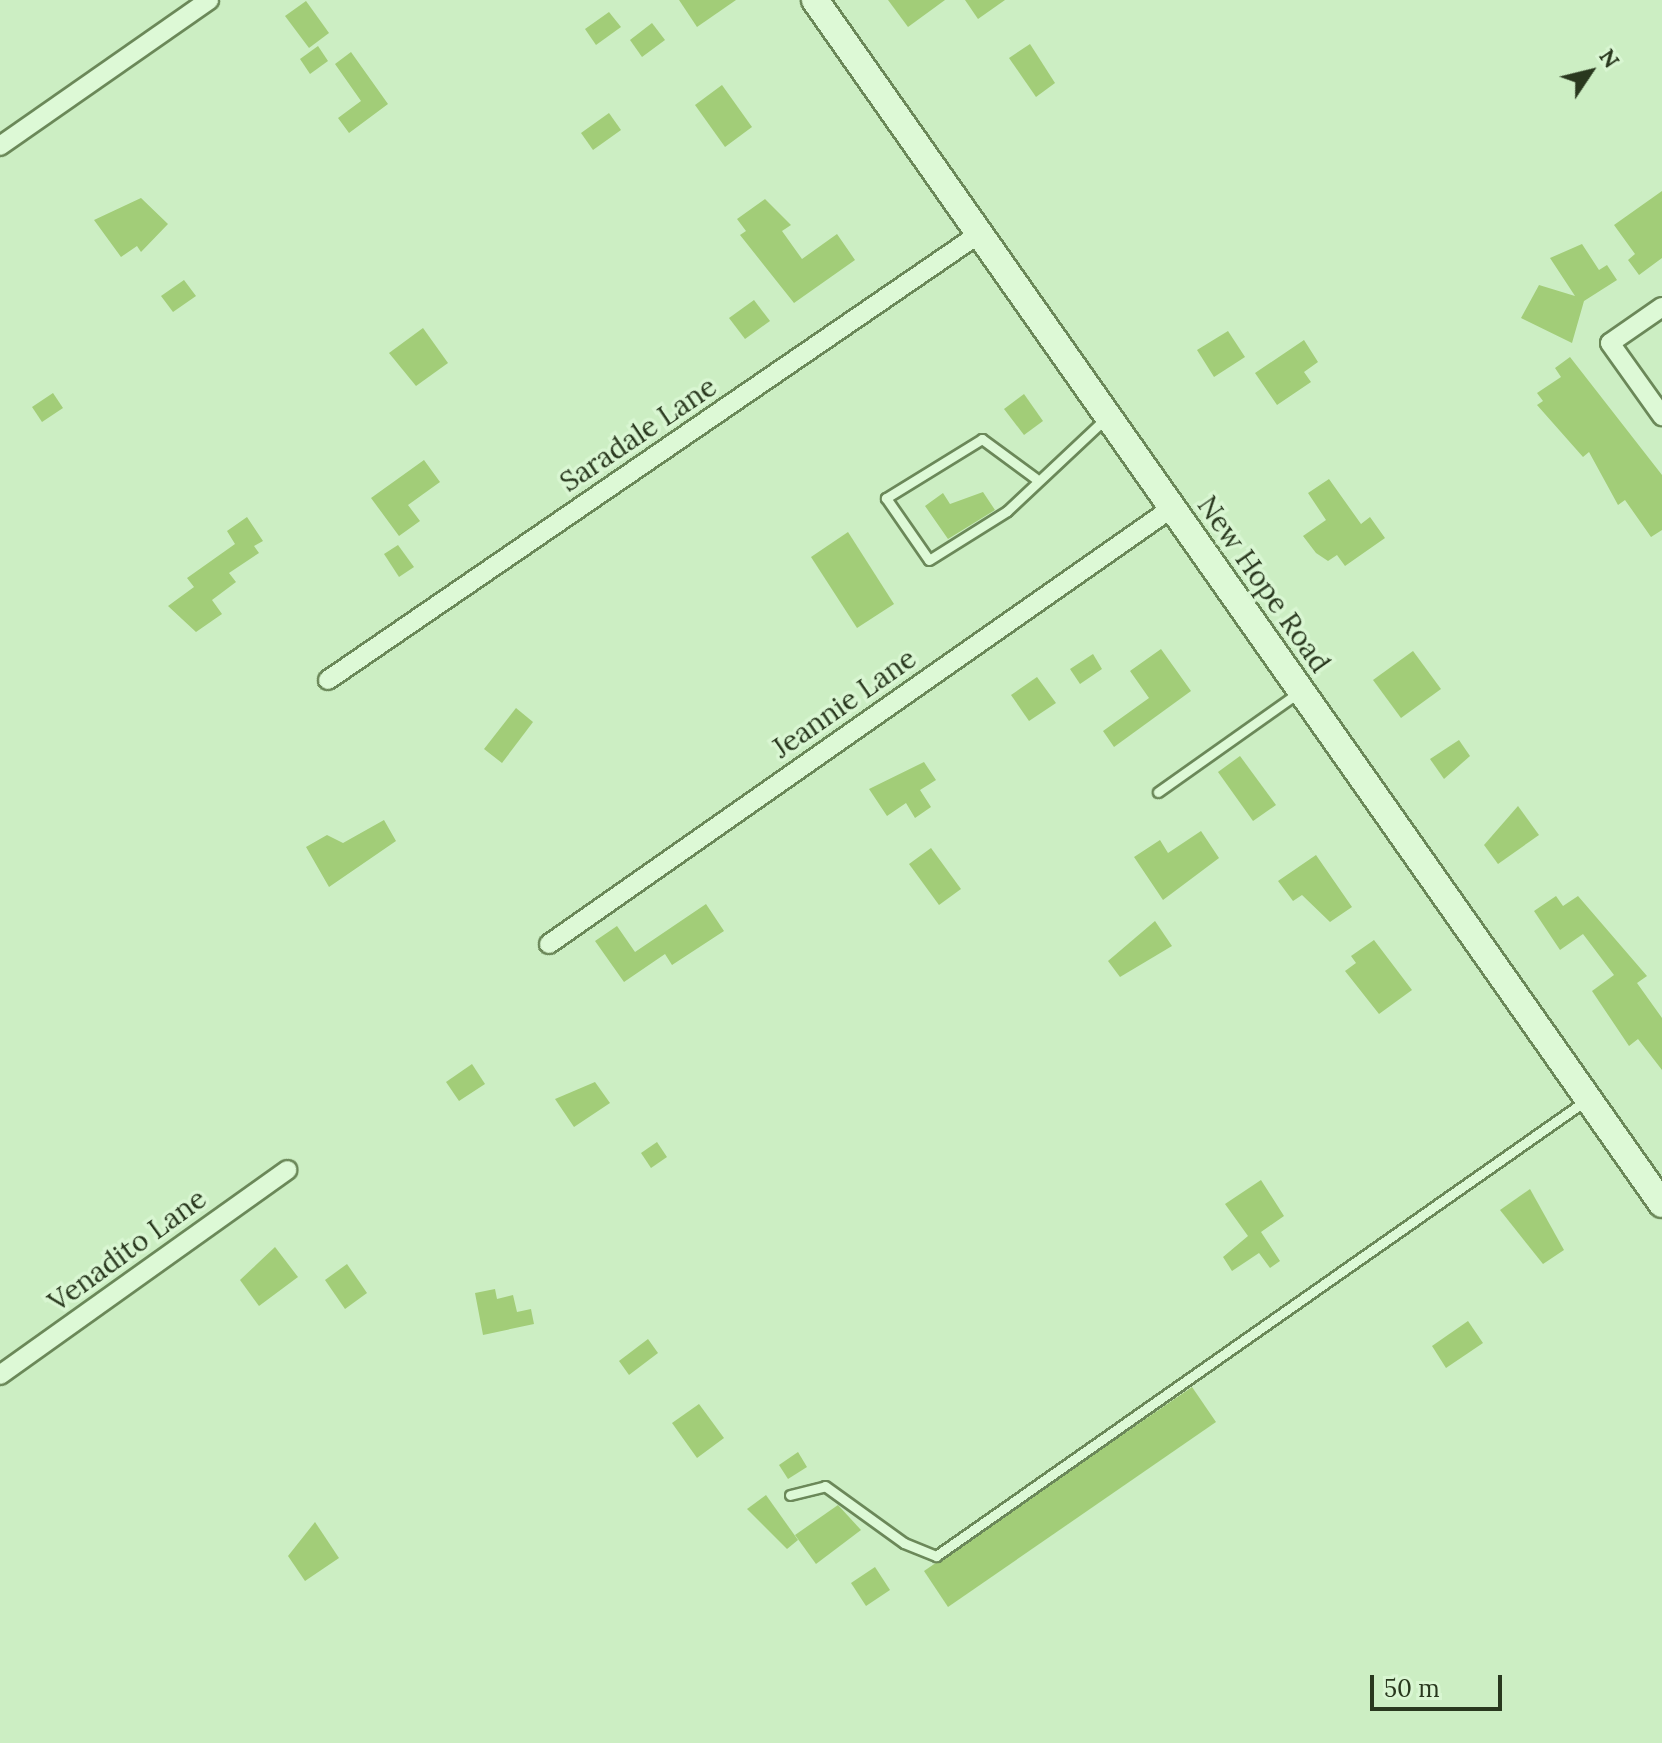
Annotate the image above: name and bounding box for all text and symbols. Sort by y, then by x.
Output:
north arrow [1550,32,1630,112]
text: N [1593,43,1626,73]
street label: Saradale Lane [553,369,723,499]
street label: New Hope Road [1191,489,1337,679]
street label: Jeannie Lane [766,641,922,765]
street label: Venadito Lane [42,1181,212,1319]
scale bar [1374,1659,1506,1709]
text: 50 m [1384,1673,1440,1704]

